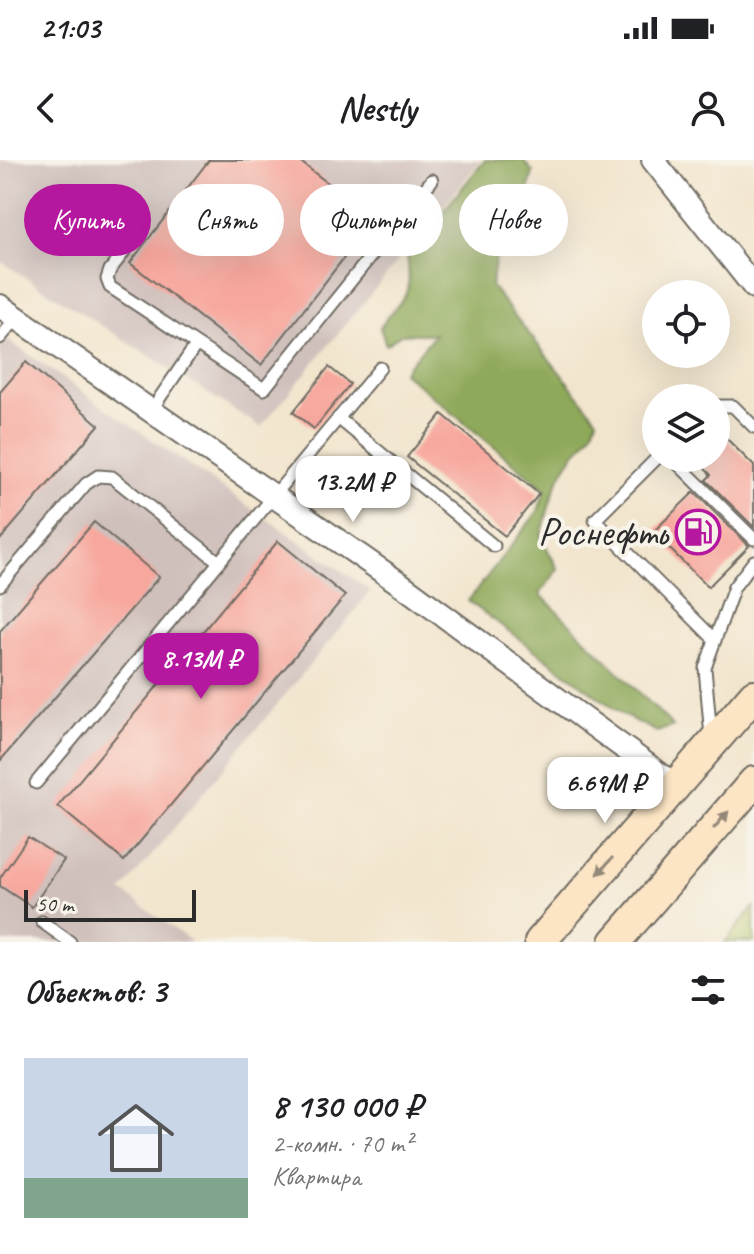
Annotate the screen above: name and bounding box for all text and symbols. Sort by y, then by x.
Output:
text: 21:03 [40,9,100,47]
text: Nestly [338,85,416,131]
icon: back [24,86,68,130]
icon: person [686,86,730,130]
chip: Купить [24,184,151,256]
chip: Снять [167,184,284,256]
chip: Фильтры [300,184,443,256]
chip: Новое [459,184,568,256]
map controls [642,280,730,472]
button: locate [642,280,730,368]
button: layers [642,384,730,472]
pin: 13.2M ₽ [279,456,427,524]
text: 13.2M ₽ [314,465,392,498]
place label: Роснефть [538,507,670,557]
fuel station icon: Роснефть [674,508,722,556]
pin: 8.13M ₽ [127,633,275,701]
text: 8.13M ₽ [162,642,240,675]
pin: 6.69M ₽ [531,757,679,825]
text: 6.69M ₽ [565,766,645,799]
one-way arrow [712,810,729,830]
one-way arrow [597,857,615,876]
scale bar [24,886,196,922]
text: 50 m [36,890,73,918]
icon: filters [686,968,730,1012]
text: Объектов: 3 [24,969,166,1012]
text: 8 130 000 ₽ [272,1084,421,1127]
icon: home [88,1090,184,1186]
text: 2-комн. · 70 m² [272,1127,412,1160]
text: Квартира [272,1160,361,1193]

